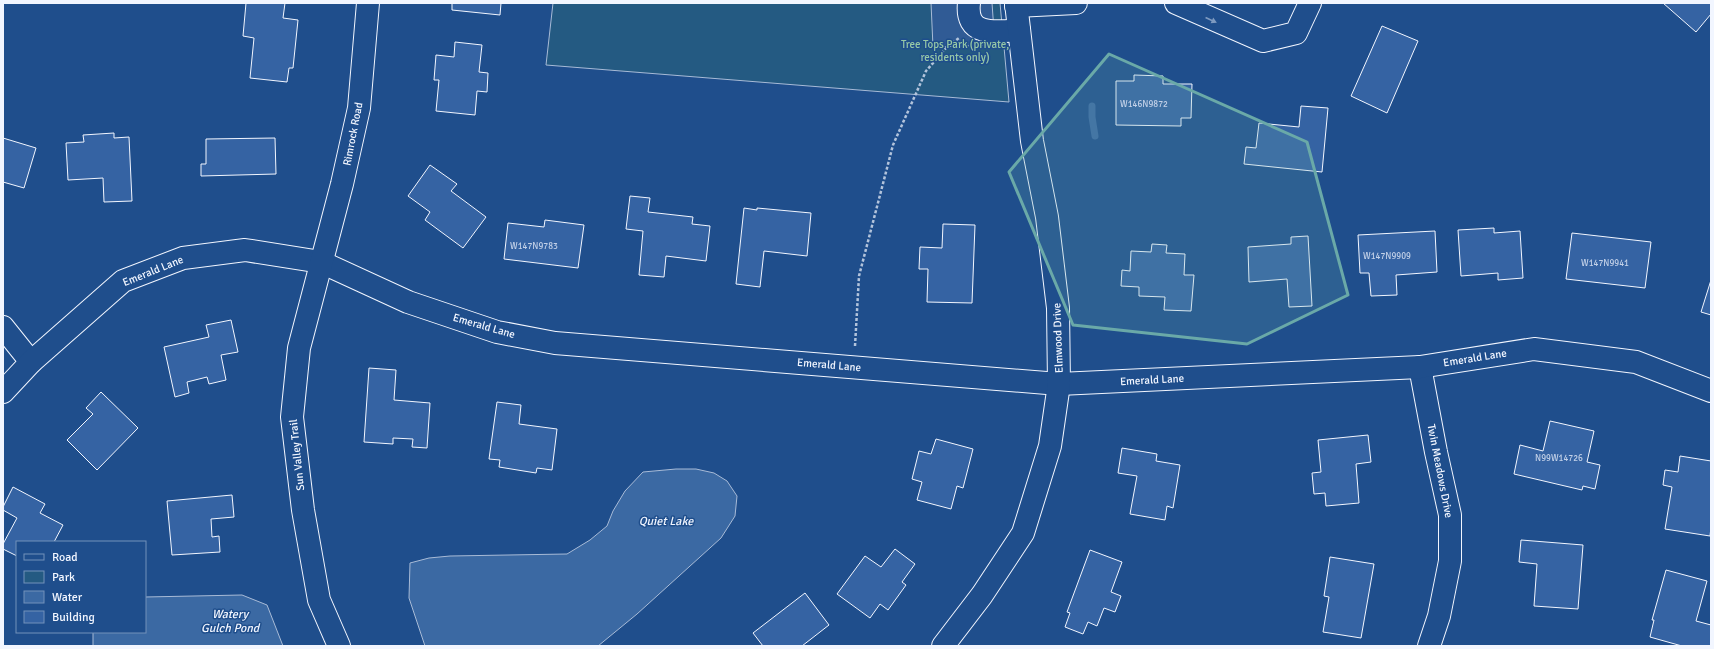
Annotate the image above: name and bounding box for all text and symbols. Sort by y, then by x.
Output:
one-way arrow [1206,17,1217,23]
park label: Tree Tops Park (private, residents only) [901,38,1009,64]
house number: W146N9872 [1120,99,1168,110]
street label: Rimrock Road [340,101,366,167]
house number: W147N9783 [510,241,558,252]
house number: W147N9909 [1363,251,1411,262]
street label: Emerald Lane [121,253,185,289]
house number: W147N9941 [1581,258,1629,269]
street label: Elmwood Drive [1050,303,1066,373]
street label: Emerald Lane [451,311,517,341]
street label: Emerald Lane [1442,347,1508,369]
street label: Emerald Lane [796,356,862,374]
street label: Emerald Lane [1120,372,1184,388]
street label: Sun Valley Trail [287,419,307,491]
street label: Twin Meadows Drive [1425,423,1455,519]
house number: N99W14726 [1535,453,1583,464]
water label: Quiet Lake [639,514,694,529]
legend [16,541,146,633]
text: Road [52,550,78,565]
text: Park [52,570,75,585]
text: Water [52,590,83,605]
water label: Watery Gulch Pond [201,607,261,636]
text: Building [52,610,95,625]

